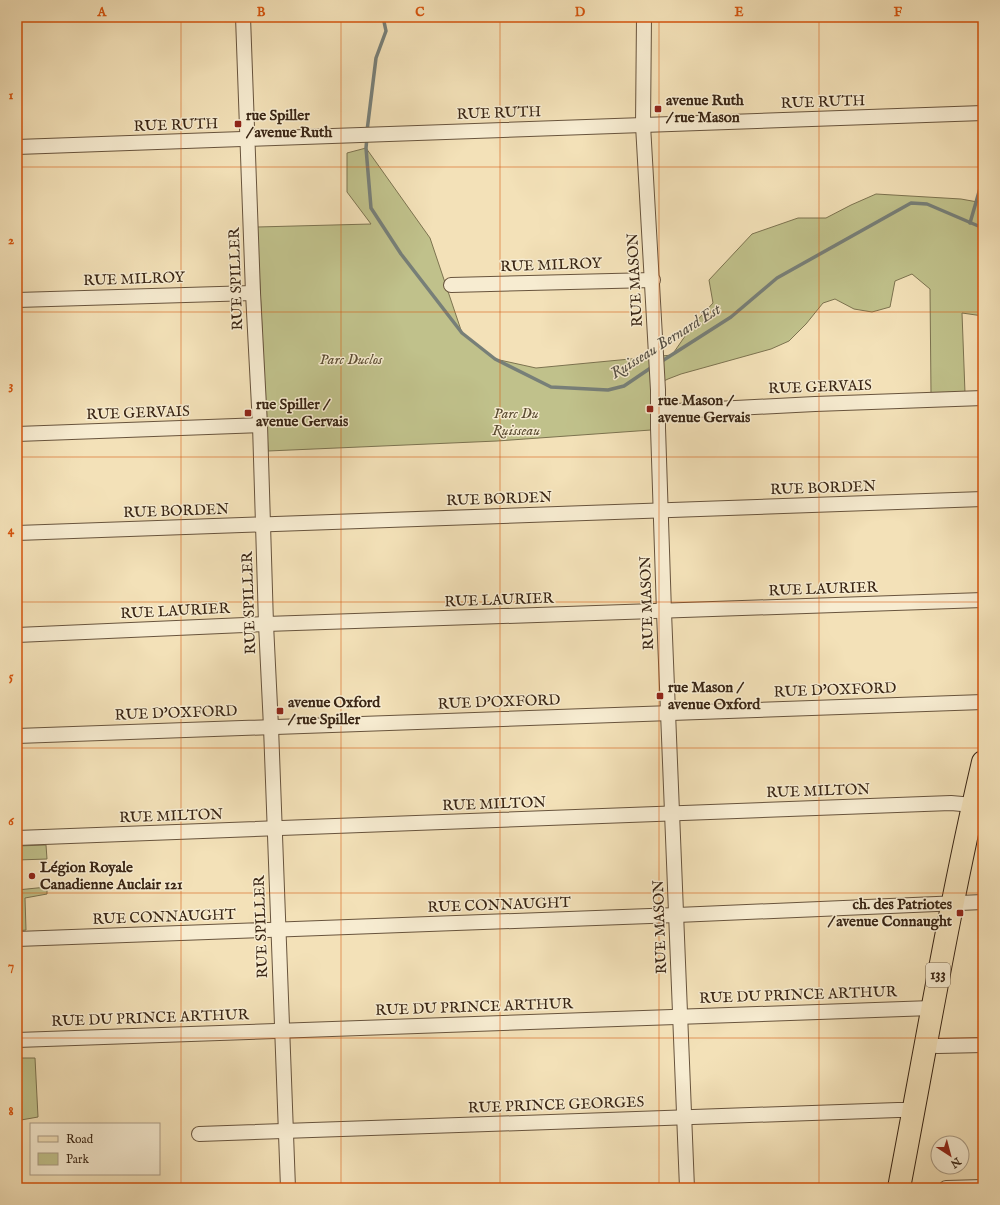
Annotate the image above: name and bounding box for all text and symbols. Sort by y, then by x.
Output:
text: A [97,4,108,21]
text: B [257,4,266,21]
text: C [415,4,425,21]
text: D [575,4,586,21]
text: E [734,4,744,21]
text: F [894,4,903,21]
text: 1 [9,87,14,104]
place label: avenue Ruth / rue Mason [665,91,745,127]
street label: RUE RUTH [780,91,866,113]
street label: RUE RUTH [456,102,542,124]
marker: avenue Ruth / rue Mason [653,104,663,114]
place label: rue Spiller / avenue Ruth [245,106,333,142]
street label: RUE RUTH [133,114,219,136]
marker: rue Spiller / avenue Ruth [233,119,243,129]
street label: RUE SPILLER [225,227,247,331]
text: 2 [8,232,14,249]
street label: RUE MASON [623,232,647,328]
street label: RUE MILROY [500,254,603,276]
street label: RUE MILROY [83,268,186,290]
water label: Ruisseau Bernard Est [607,300,726,384]
park label: Parc Duclos [320,350,383,369]
street label: RUE GERVAIS [768,376,872,398]
text: 3 [9,377,14,394]
place label: rue Mason / avenue Gervais [658,391,751,427]
place label: rue Spiller / avenue Gervais [256,395,349,431]
street label: RUE GERVAIS [86,402,190,424]
park label: Parc Du Ruisseau [492,404,540,440]
marker: rue Mason / avenue Gervais [645,404,655,414]
marker: rue Spiller / avenue Gervais [243,408,253,418]
street label: RUE BORDEN [770,477,876,499]
street label: RUE BORDEN [446,488,552,510]
street label: RUE BORDEN [123,500,229,522]
text: 4 [8,522,15,539]
street label: RUE SPILLER [238,551,260,655]
street label: RUE MASON [636,556,658,650]
street label: RUE LAURIER [768,578,879,600]
street label: RUE LAURIER [444,589,555,611]
street label: RUE LAURIER [120,599,231,623]
text: 5 [9,668,14,685]
place label: rue Mason / avenue Oxford [668,678,761,714]
street label: RUE D'OXFORD [773,678,897,702]
street label: RUE D'OXFORD [437,690,561,714]
marker: rue Mason / avenue Oxford [655,691,665,701]
place label: avenue Oxford / rue Spiller [287,693,381,729]
street label: RUE D'OXFORD [114,701,238,725]
marker: avenue Oxford / rue Spiller [275,706,285,716]
street label: RUE MILTON [766,780,870,802]
street label: RUE MILTON [442,793,546,815]
street label: RUE MILTON [119,805,223,827]
text: 6 [8,813,14,830]
place label: Légion Royale Canadienne Auclair 121 [40,858,183,894]
marker: Légion Royale Canadienne Auclair 121 [27,871,37,881]
street label: RUE SPILLER [250,875,272,979]
street label: RUE MASON [649,880,671,974]
street label: RUE CONNAUGHT [427,893,571,917]
place label: ch. des Patriotes / avenue Connaught [827,895,953,931]
street label: RUE CONNAUGHT [92,905,236,929]
marker: ch. des Patriotes / avenue Connaught [955,908,965,918]
text: 7 [8,958,14,975]
road number: 133 [926,963,950,987]
street label: RUE DU PRINCE ARTHUR [699,982,898,1008]
street label: RUE DU PRINCE ARTHUR [375,994,574,1020]
street label: RUE DU PRINCE ARTHUR [51,1005,250,1031]
street label: RUE PRINCE GEORGES [467,1092,645,1118]
text: 8 [8,1103,14,1120]
legend [30,1123,160,1175]
text: Road [66,1132,94,1147]
north arrow [930,1135,970,1175]
text: Park [66,1152,89,1167]
text: N [947,1153,964,1171]

